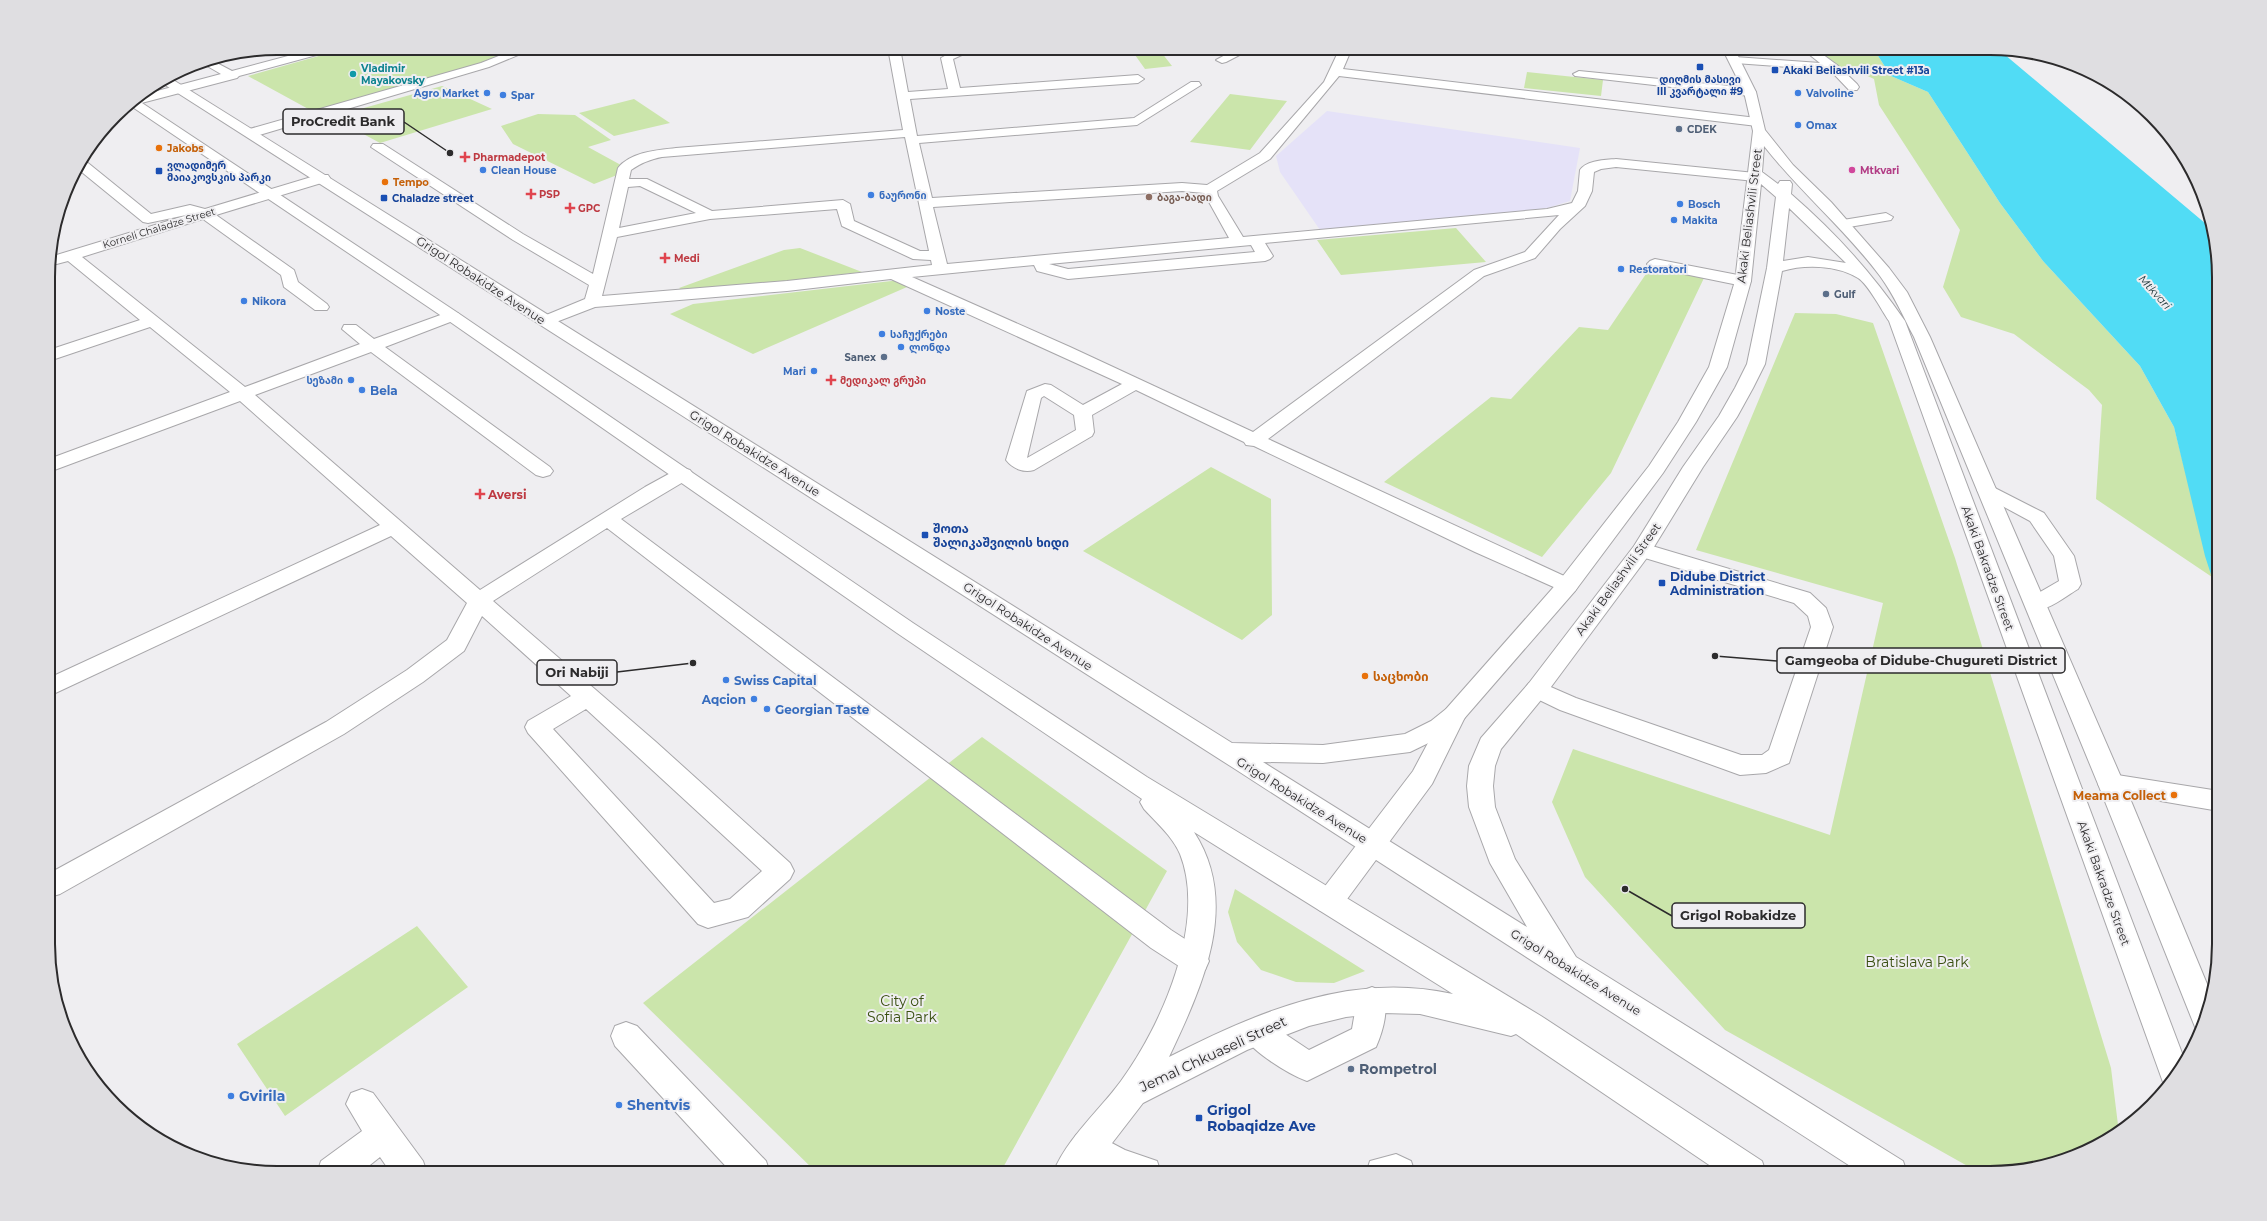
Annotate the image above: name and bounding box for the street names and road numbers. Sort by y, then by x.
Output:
street label: Akaki Beliashvili Street [1733,148,1765,284]
street label: Korneli Chaladze Street [101,205,217,251]
street label: Grigol Robakidze Avenue [414,233,548,327]
street label: Grigol Robakidze Avenue [687,407,823,499]
street label: Akaki Bakradze Street [1958,504,2018,633]
street label: Akaki Beliashvili Street [1572,520,1664,638]
street label: Grigol Robakidze Avenue [961,579,1095,673]
street label: Grigol Robakidze Avenue [1234,754,1370,846]
street label: Akaki Bakradze Street [2074,819,2134,948]
street label: Grigol Robakidze Avenue [1508,926,1644,1018]
street label: Jemal Chkuaseli Street [1136,1012,1290,1096]

